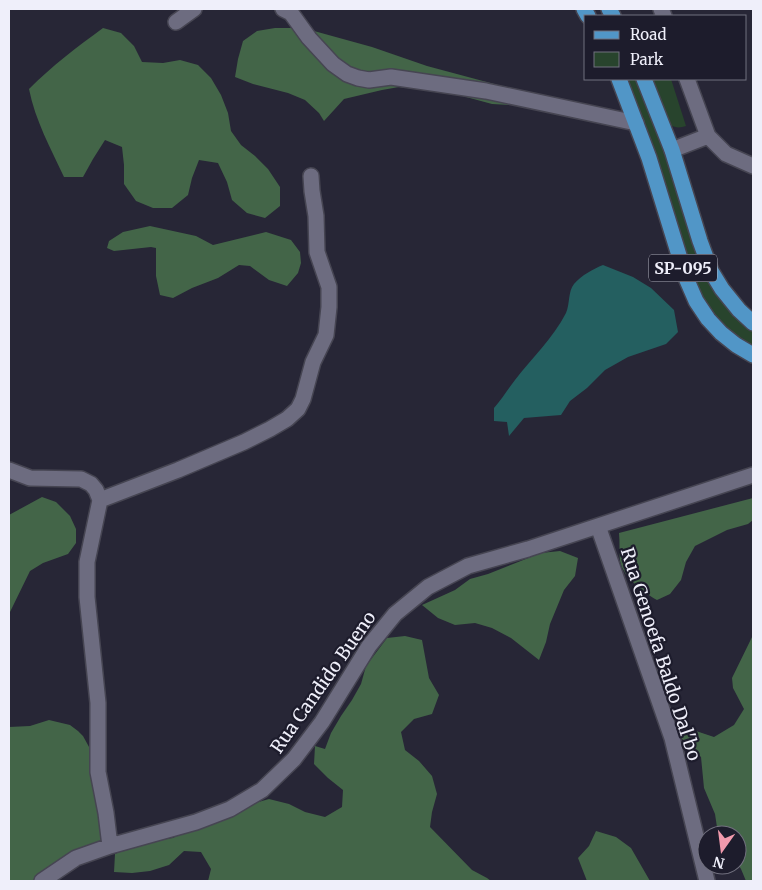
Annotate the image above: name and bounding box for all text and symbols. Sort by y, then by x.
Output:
legend [584,15,747,80]
text: Road [630,25,666,44]
text: Park [630,50,664,69]
road number: SP-095 [649,254,717,282]
street label: Rua Genoefa Baldo Dal'bo [616,544,706,764]
street label: Rua Candido Bueno [265,606,381,758]
north arrow [697,825,747,875]
text: N [711,853,726,873]

